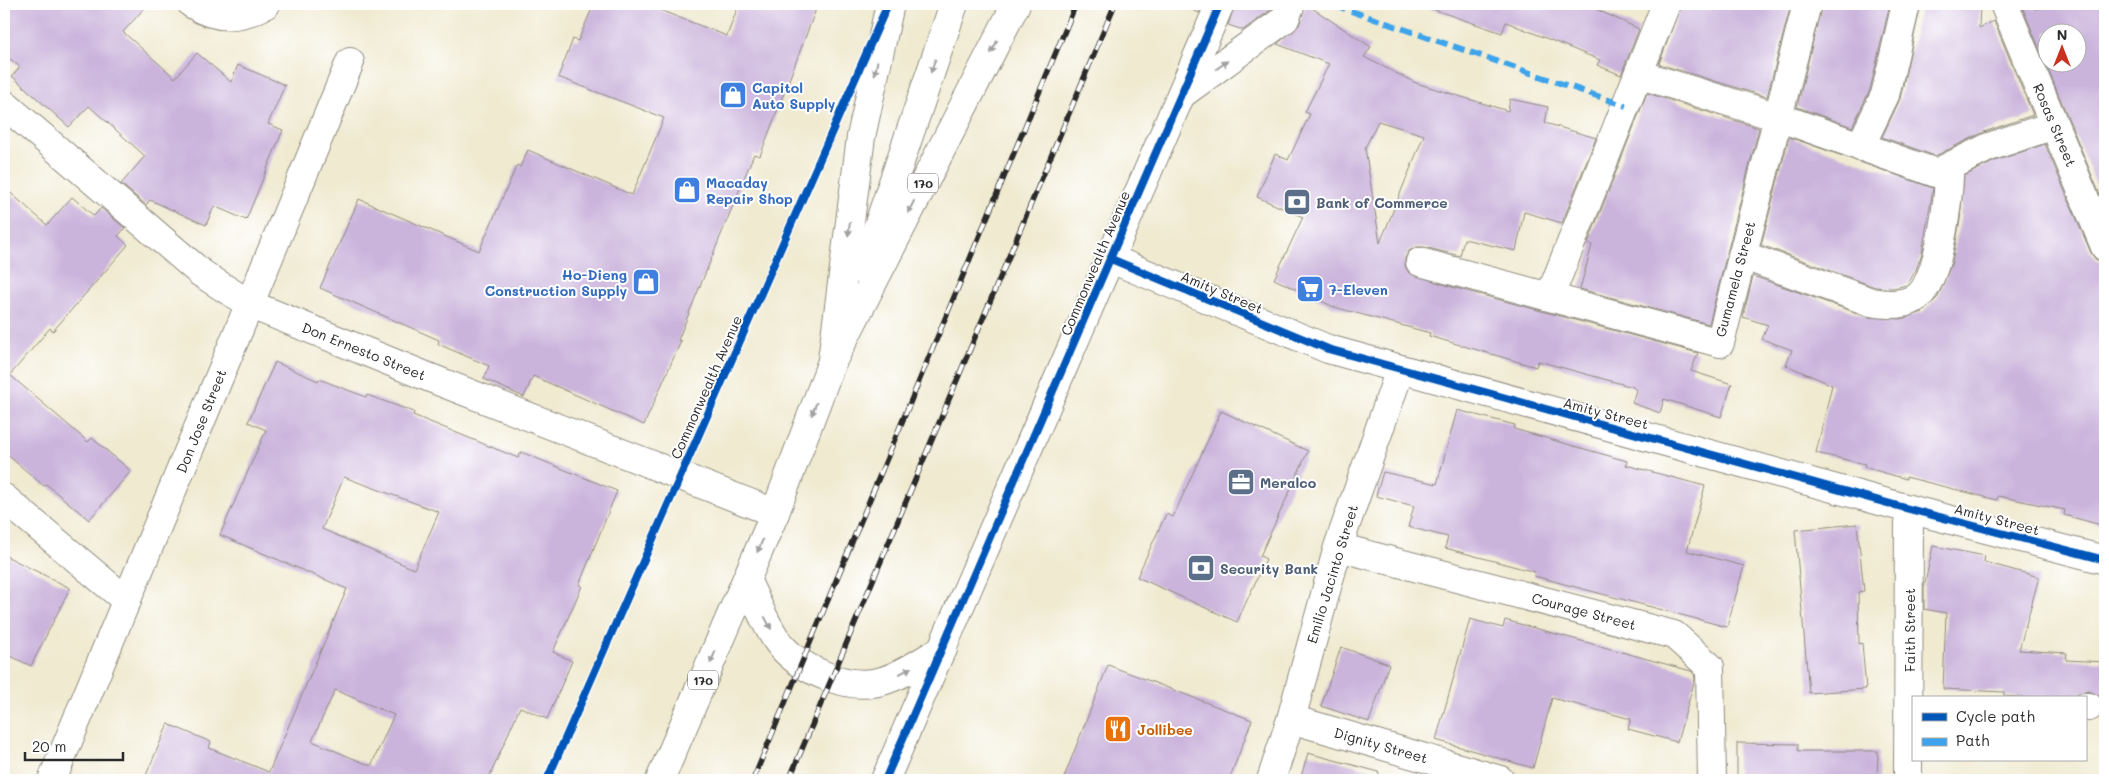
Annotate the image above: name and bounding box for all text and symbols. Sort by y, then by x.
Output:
north arrow [2036,22,2086,72]
text: N [2057,25,2067,44]
one-way arrow [990,40,998,54]
one-way arrow [929,59,936,74]
one-way arrow [1215,60,1229,70]
one-way arrow [872,61,880,76]
place label: Capitol Auto Supply [752,78,836,113]
shop icon: Capitol Auto Supply [718,80,748,110]
street label: Rosas Street [2029,80,2081,170]
place label: Macaday Repair Shop [706,173,793,208]
road number: 170 [908,174,938,192]
shop icon: Macaday Repair Shop [672,175,702,205]
bank icon: Bank of Commerce [1282,187,1312,217]
street label: Commonwealth Avenue [1056,188,1134,338]
place label: Bank of Commerce [1316,193,1448,212]
one-way arrow [907,200,915,214]
street label: Gumamela Street [1710,219,1760,339]
one-way arrow [845,221,853,237]
place label: Ho-Dieng Construction Supply [485,265,627,300]
street label: Amity Street [1178,266,1266,318]
shop icon: Ho-Dieng Construction Supply [631,267,661,297]
supermarket icon: 7-Eleven [1295,274,1325,304]
place label: 7-Eleven [1329,280,1388,299]
street label: Commonwealth Avenue [666,312,746,462]
street label: Don Ernesto Street [299,317,429,385]
street label: Don Jose Street [171,366,231,476]
street label: Amity Street [1561,392,1651,434]
one-way arrow [810,402,817,417]
office icon: Meralco [1226,467,1256,497]
place label: Meralco [1260,473,1317,492]
street label: Amity Street [1952,498,2042,540]
street label: Emilio Jacinto Street [1302,502,1362,646]
one-way arrow [756,539,764,553]
bank icon: Security Bank [1186,553,1216,583]
place label: Security Bank [1220,559,1318,578]
street label: Courage Street [1530,588,1638,634]
street label: Faith Street [1900,588,1919,672]
one-way arrow [764,616,772,630]
one-way arrow [708,650,716,664]
one-way arrow [898,667,911,676]
road number: 170 [688,670,718,690]
legend [1912,696,2086,762]
text: Cycle path [1956,706,2035,726]
restaurant icon: Jollibee [1103,714,1133,744]
place label: Jollibee [1137,720,1193,739]
street label: Dignity Street [1332,723,1430,767]
scale bar [25,729,122,761]
text: Path [1956,730,1990,750]
text: 20 m [32,736,66,756]

